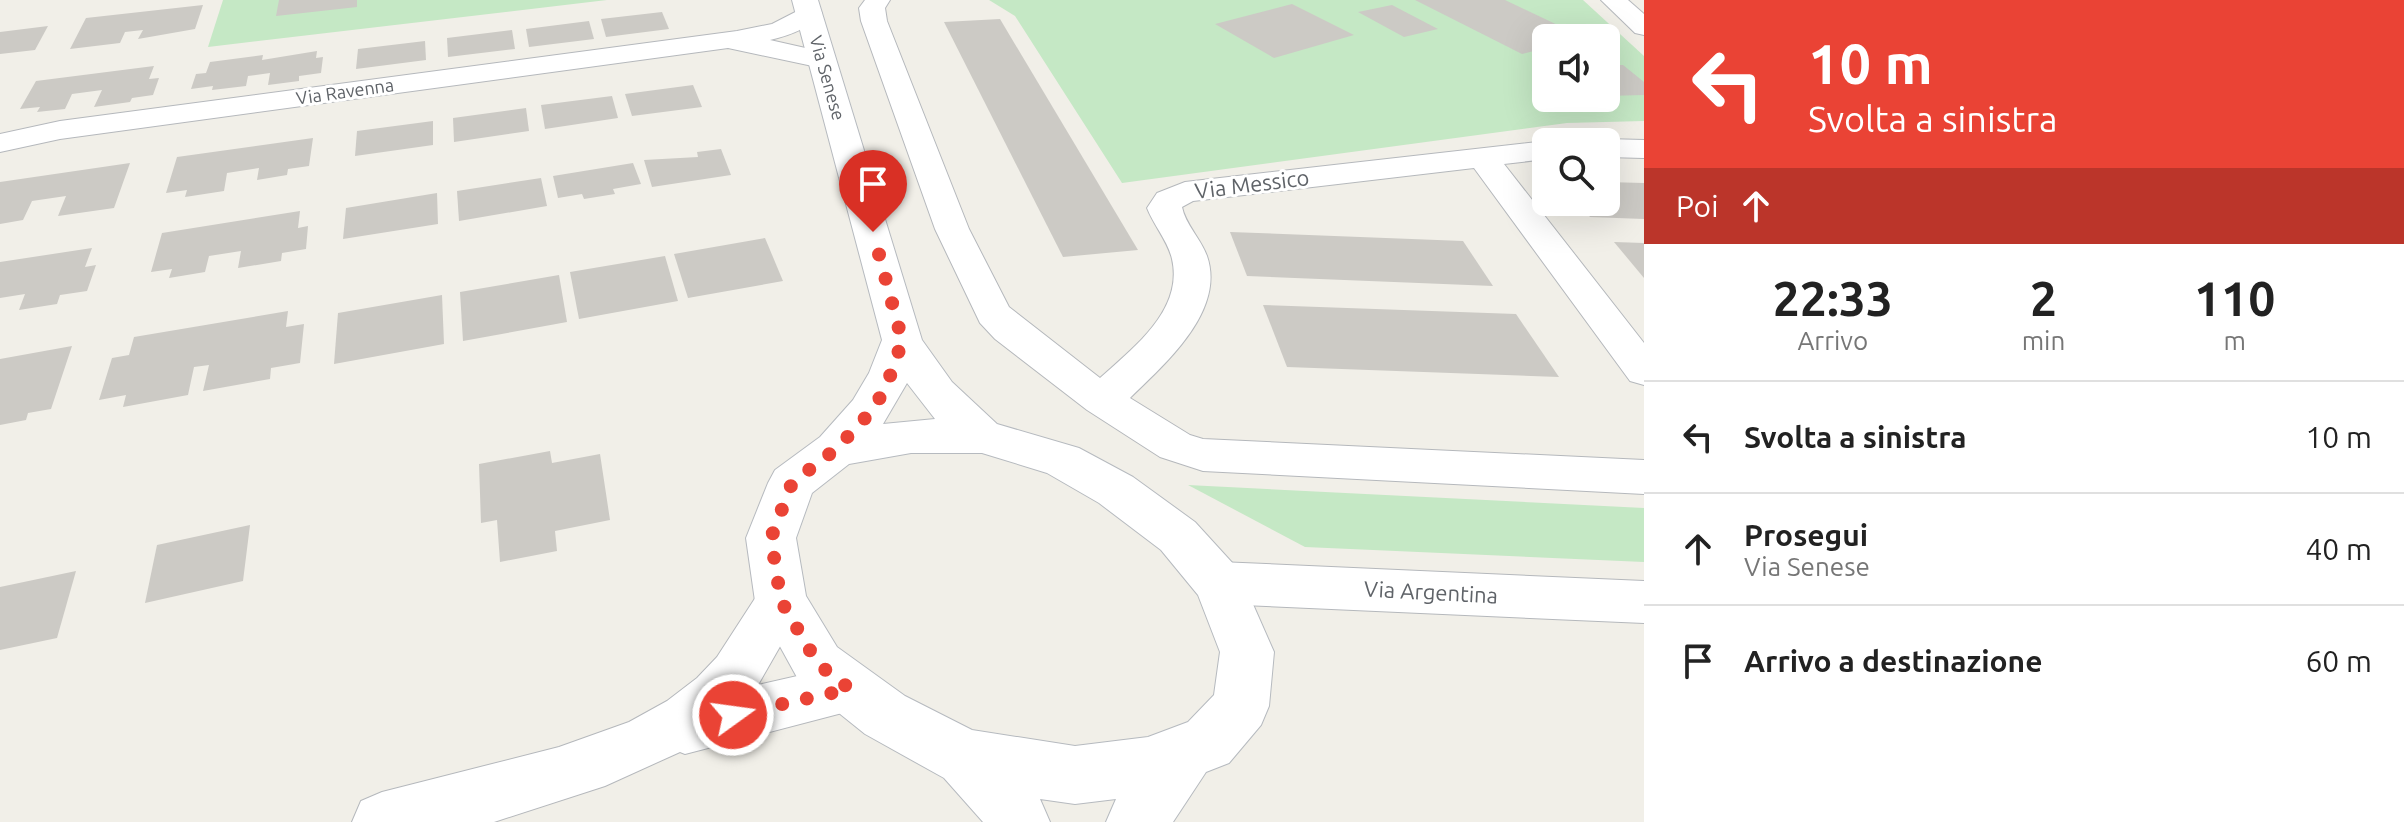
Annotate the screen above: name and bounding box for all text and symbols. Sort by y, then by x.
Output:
map controls [1532,24,1620,216]
button: sound [1532,24,1620,112]
icon: left [1676,32,1780,136]
text: 10 m [1808,32,1933,95]
street label: Via Senese [806,33,850,122]
street label: Via Ravenna [295,74,395,108]
text: Svolta a sinistra [1808,98,2058,139]
button: search [1532,128,1620,216]
pin [839,150,907,232]
icon: arrive [851,162,895,206]
street label: Via Messico [1193,164,1311,203]
icon: ahead [1734,184,1778,228]
text: Poi [1676,189,1718,223]
text: 22:33 [1773,271,1893,325]
text: 2 [2030,271,2057,325]
text: 110 [2194,271,2275,325]
text: Arrivo [1797,326,1868,355]
text: min [2022,326,2065,355]
text: m [2223,326,2246,355]
icon: left [1676,415,1720,459]
text: Svolta a sinistra [1744,420,1967,454]
text: 10 m [2305,420,2372,454]
text: Prosegui [1744,518,1868,552]
icon: ahead [1676,527,1720,571]
text: 40 m [2305,532,2372,566]
text: Via Senese [1744,552,1870,581]
street label: Via Argentina [1363,576,1499,607]
icon: arrive [1676,639,1720,683]
text: Arrivo a destinazione [1744,644,2042,678]
text: 60 m [2305,644,2372,678]
position arrow [691,673,775,757]

